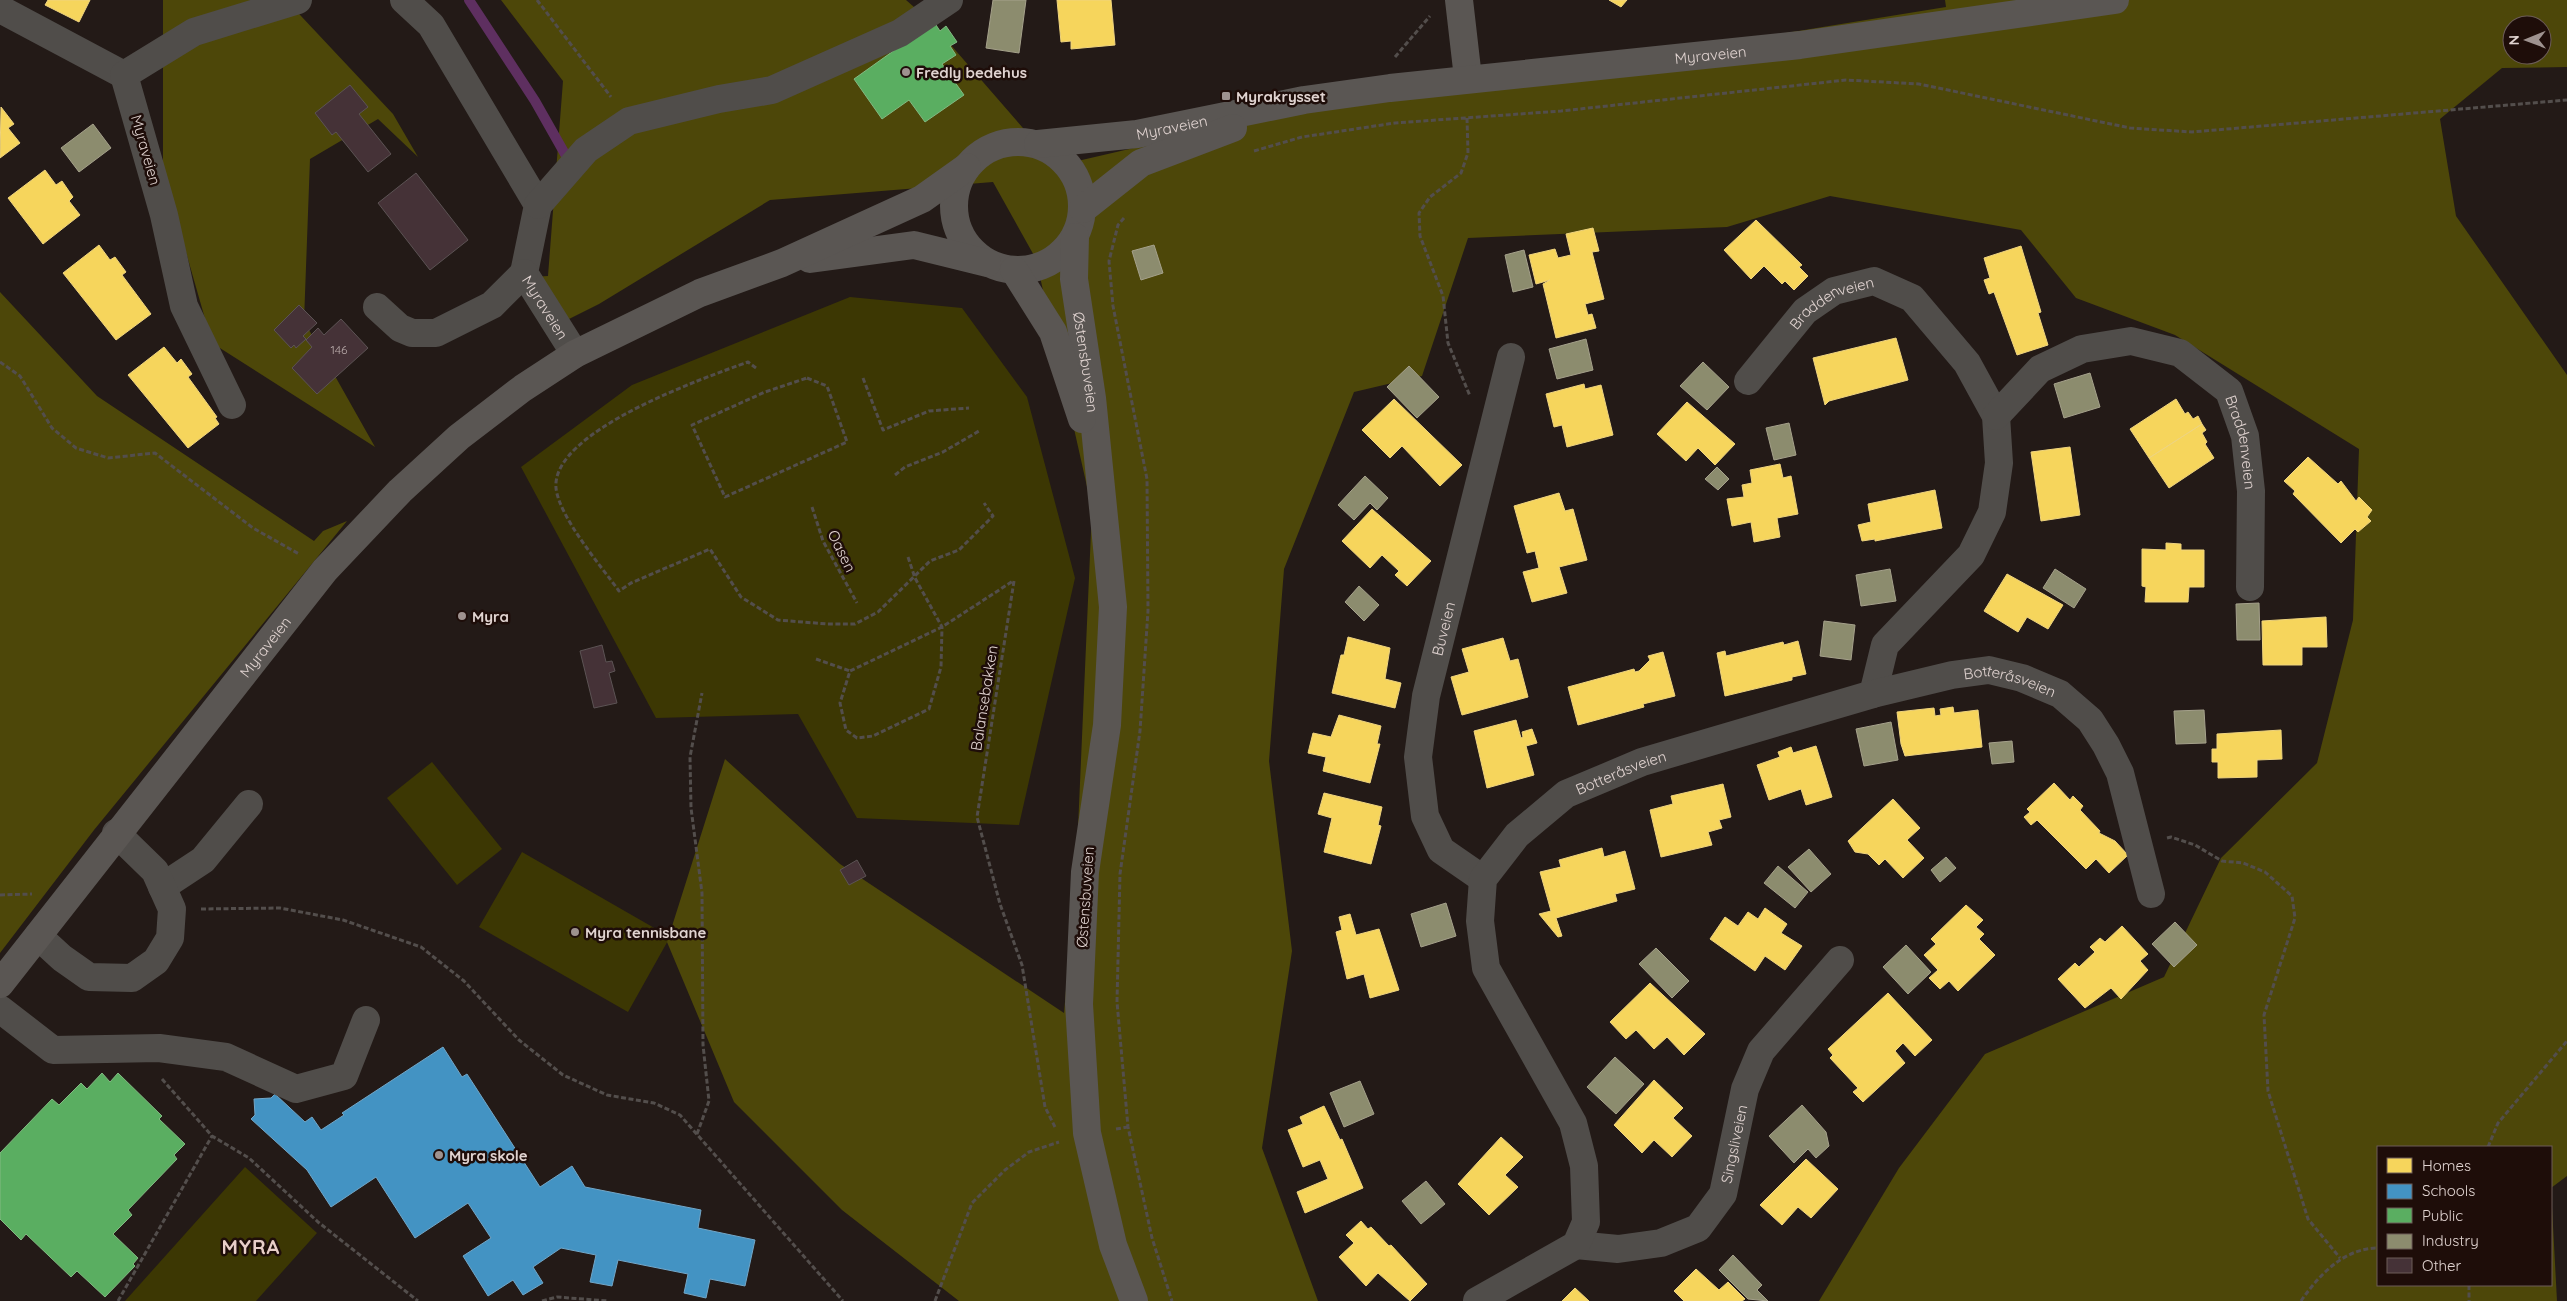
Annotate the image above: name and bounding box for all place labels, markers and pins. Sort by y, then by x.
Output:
place label: Fredly bedehus [916,63,1027,82]
marker: Fredly bedehus [900,66,912,78]
place label: Myrakrysset [1236,87,1326,106]
marker: Myrakrysset [1220,90,1232,102]
place label: Myra [472,607,509,626]
marker: Myra [456,610,468,622]
place label: Myra tennisbane [585,923,706,942]
marker: Myra tennisbane [569,926,581,938]
place label: Myra skole [449,1146,528,1165]
marker: Myra skole [433,1149,445,1161]

